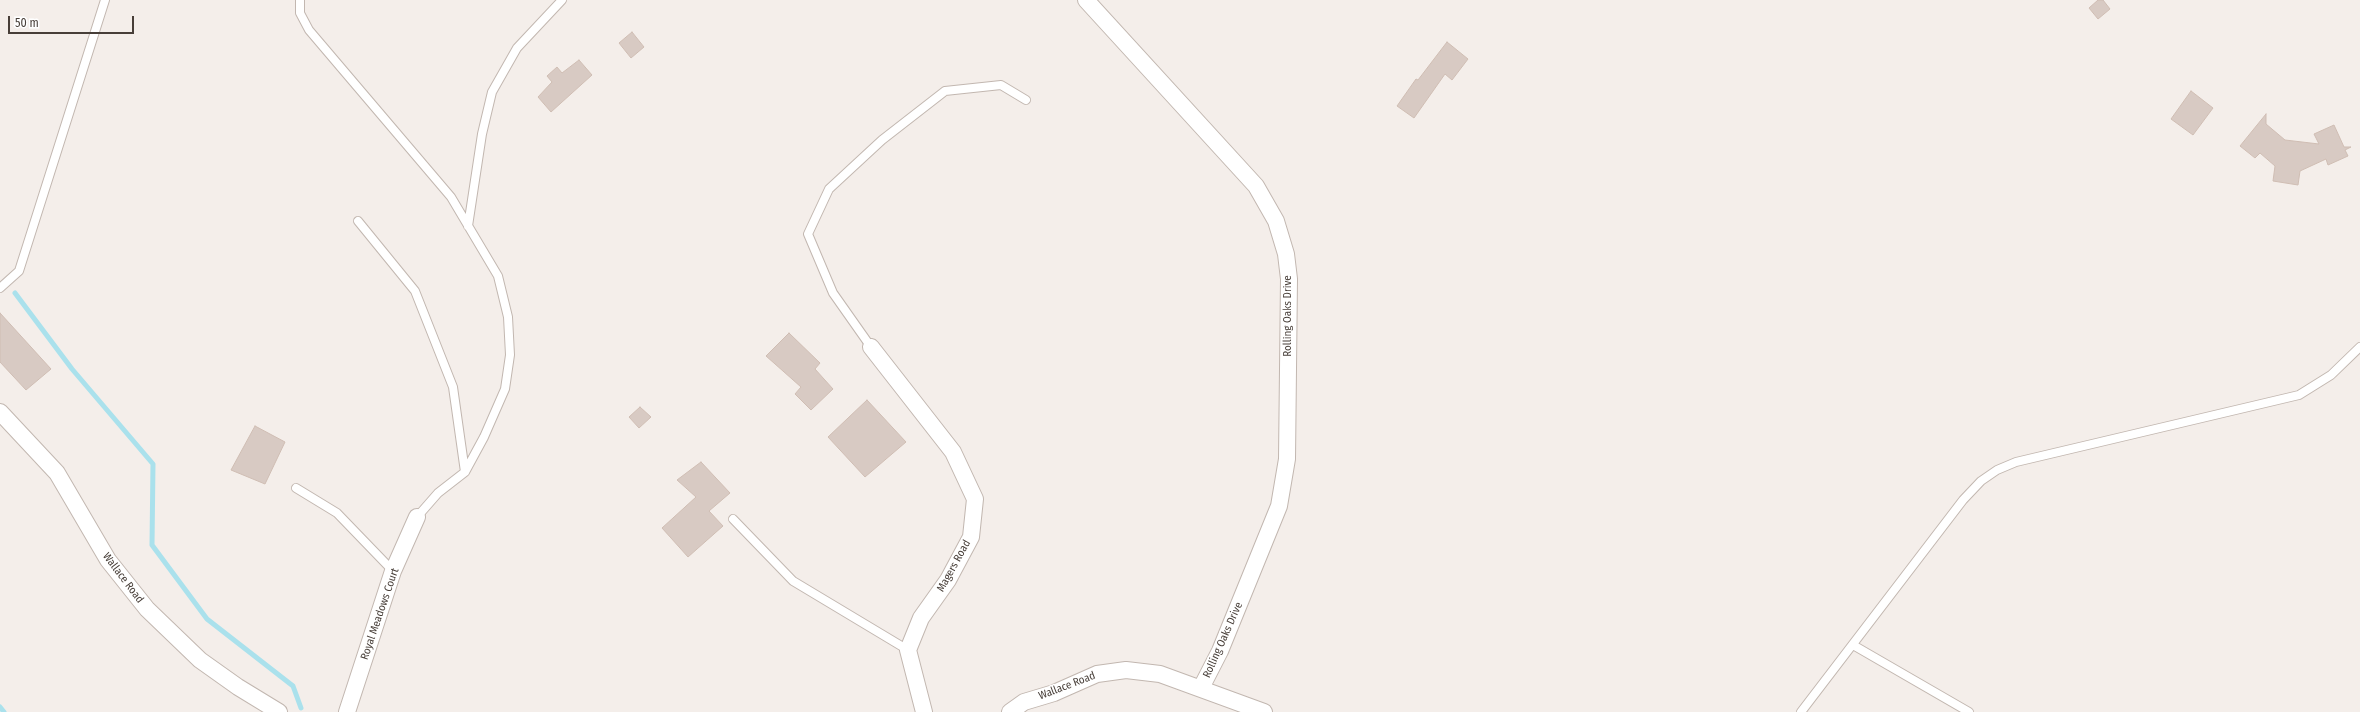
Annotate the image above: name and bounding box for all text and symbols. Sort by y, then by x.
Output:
scale bar [10,8,136,34]
text: 50 m [15,16,39,30]
street label: Rolling Oaks Drive [1281,275,1295,357]
street label: Magers Road [934,538,974,594]
street label: Wallace Road [100,550,146,606]
street label: Royal Meadows Court [358,566,402,662]
street label: Rolling Oaks Drive [1200,600,1246,680]
street label: Wallace Road [1037,669,1097,703]

